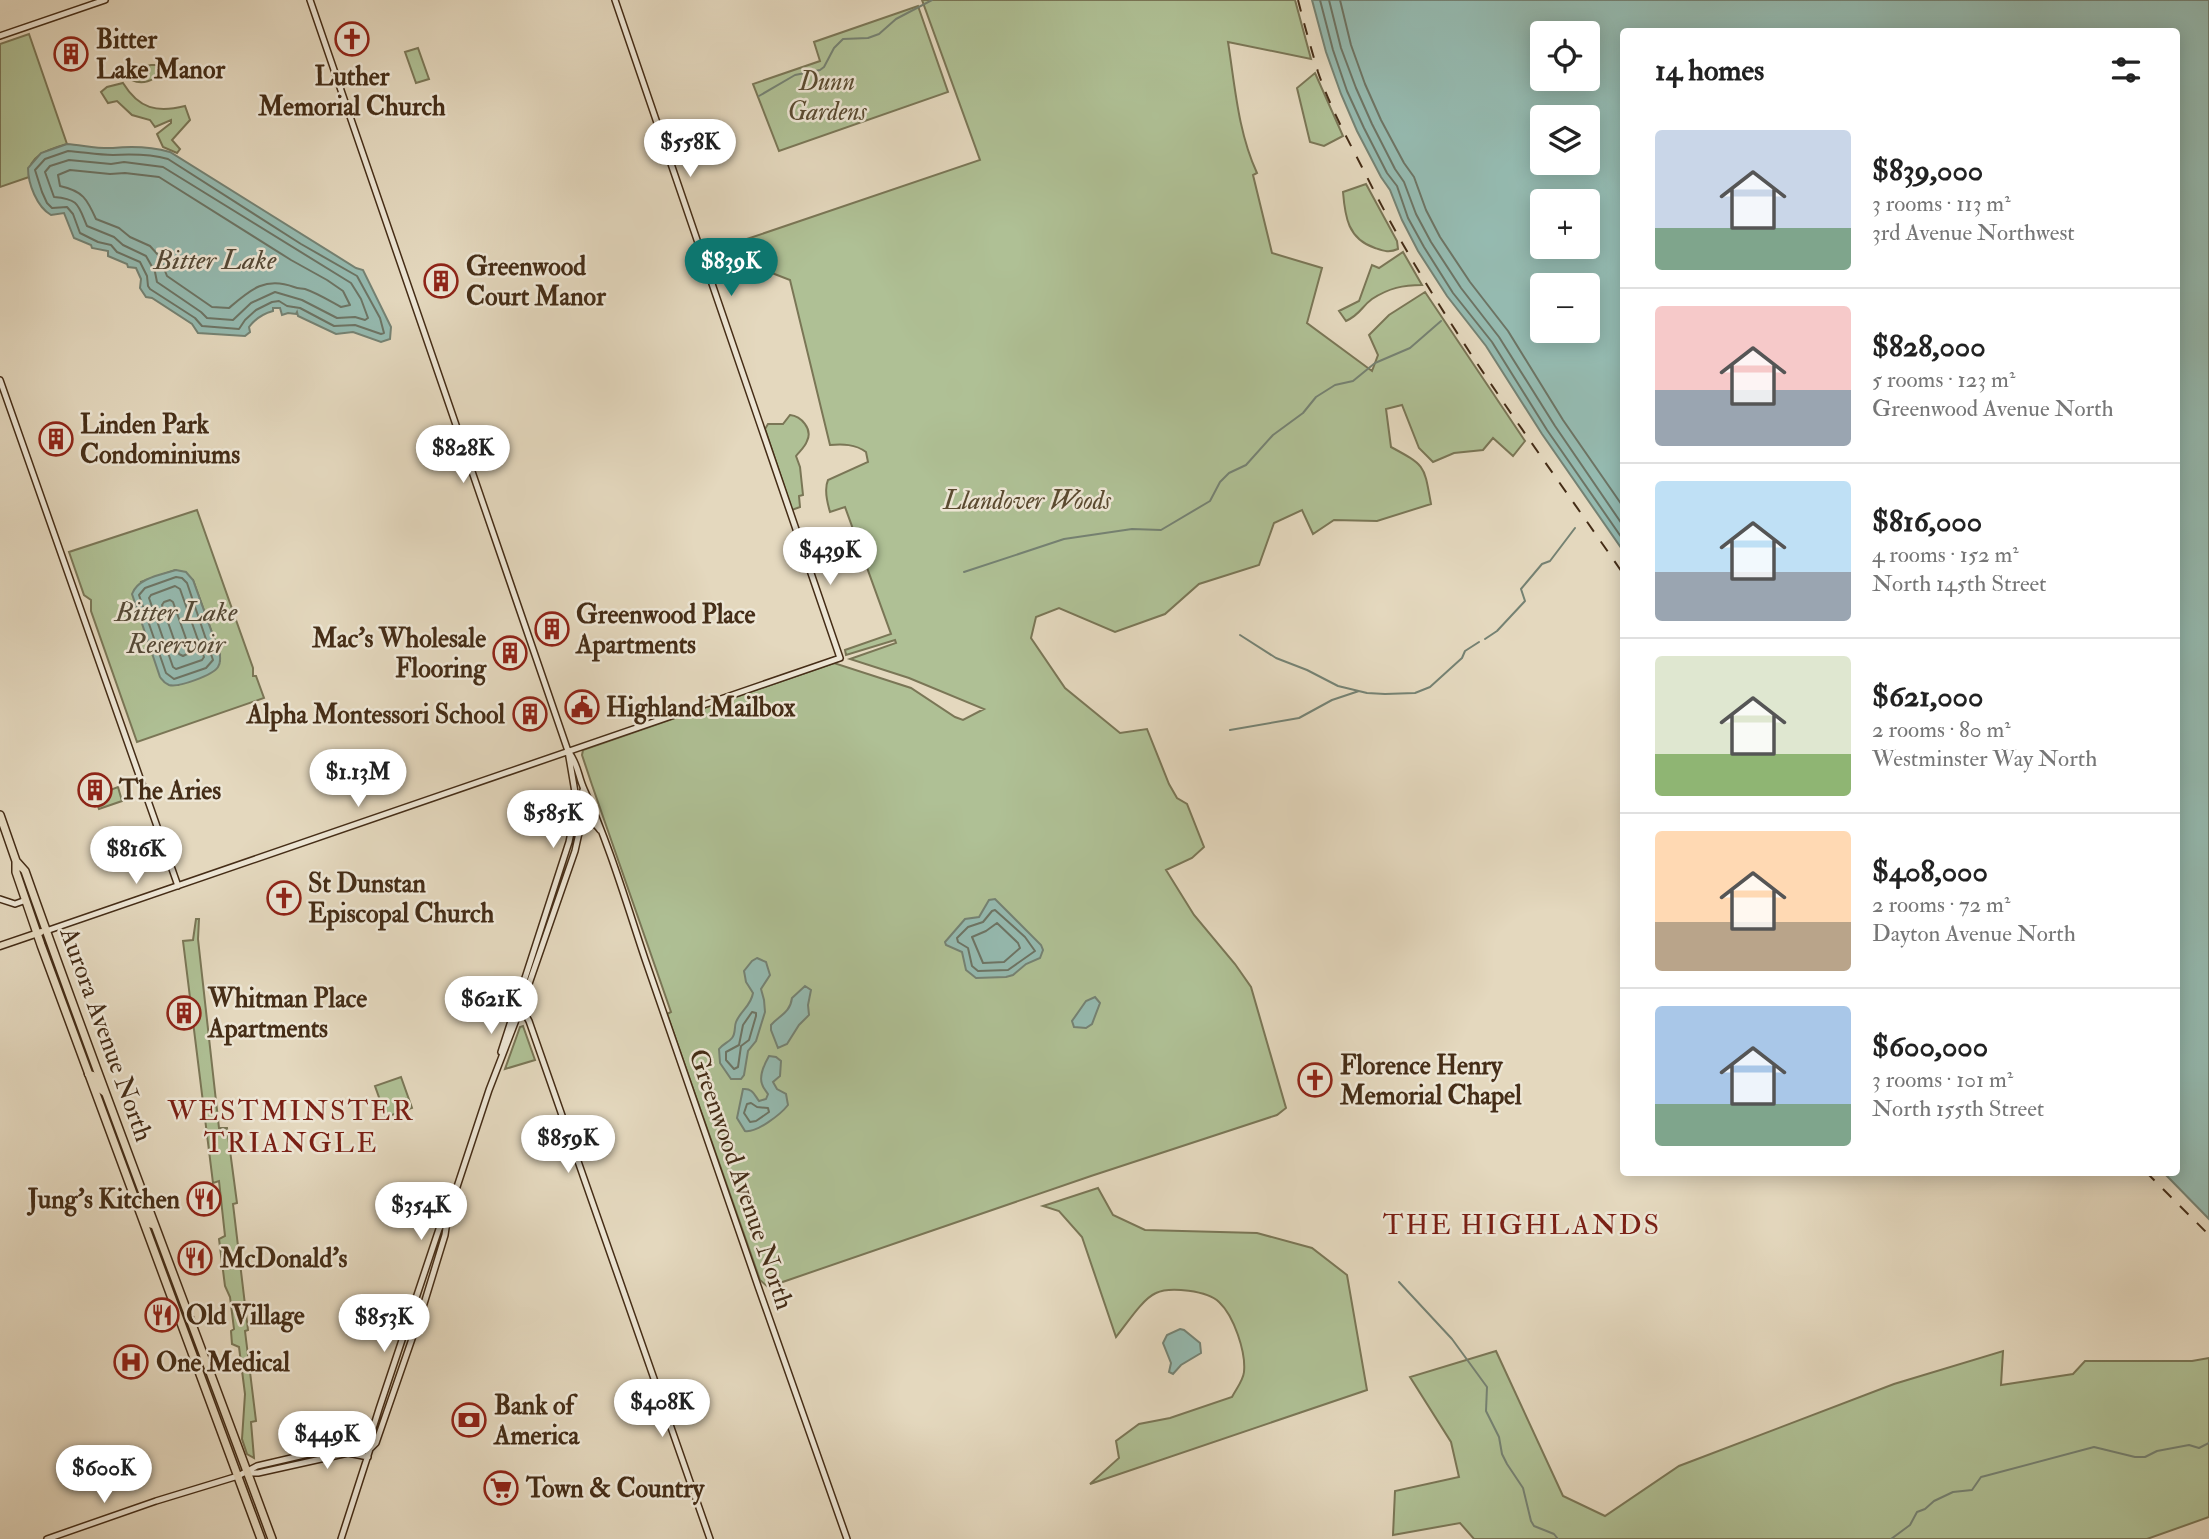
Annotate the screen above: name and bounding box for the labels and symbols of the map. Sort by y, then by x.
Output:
church icon: Luther Memorial Church [333,20,371,58]
place label: Bitter Lake Manor [96,24,225,86]
building icon: Bitter Lake Manor [52,35,90,73]
place label: Luther Memorial Church [257,61,446,123]
park label: Dunn Gardens [787,66,867,128]
pin: $558K [641,120,739,179]
pin: $839K [682,238,780,298]
water label: Bitter Lake [152,243,277,278]
place label: Greenwood Court Manor [466,251,606,313]
building icon: Greenwood Court Manor [422,262,460,300]
place label: Linden Park Condominiums [80,409,240,471]
building icon: Linden Park Condominiums [37,420,75,458]
pin: $828K [414,426,512,485]
park label: Llandover Woods [942,485,1112,517]
pin: $439K [781,528,879,587]
water label: Bitter Lake Reservoir [113,595,238,662]
place label: Greenwood Place Apartments [575,599,756,662]
building icon: Greenwood Place Apartments [533,610,571,648]
place label: Mac's Wholesale Flooring [311,623,487,686]
building icon: Mac's Wholesale Flooring [491,634,529,672]
public building icon: Highland Mailbox [563,688,601,726]
place label: Highland Mailbox [606,692,796,725]
building icon: Alpha Montessori School [511,695,549,733]
place label: Alpha Montessori School [246,699,505,732]
pin: $1.13M [301,750,415,809]
building icon: The Aries [76,771,114,809]
place label: The Aries [118,775,221,807]
pin: $585K [504,790,602,850]
pin: $816K [87,826,185,886]
place label: St Dunstan Episcopal Church [308,868,494,931]
church icon: St Dunstan Episcopal Church [265,879,303,917]
street label: Aurora Avenue North [52,922,160,1146]
pin: $621K [442,976,540,1036]
place label: Whitman Place Apartments [207,983,367,1046]
building icon: Whitman Place Apartments [165,994,203,1032]
street label: Greenwood Avenue North [681,1045,801,1314]
place label: Florence Henry Memorial Chapel [1339,1050,1522,1113]
church icon: Florence Henry Memorial Chapel [1296,1061,1334,1099]
district label: WESTMINSTER TRIANGLE [166,1094,415,1161]
pin: $859K [519,1116,617,1175]
restaurant icon: Jung's Kitchen [185,1180,223,1218]
pin: $354K [372,1182,470,1242]
place label: Jung's Kitchen [26,1184,181,1217]
district label: THE HIGHLANDS [1383,1208,1661,1243]
restaurant icon: McDonald's [176,1239,214,1277]
place label: McDonald's [219,1243,347,1275]
pin: $853K [335,1294,433,1354]
restaurant icon: Old Village [143,1296,181,1334]
place label: Old Village [186,1300,305,1333]
hospital icon: One Medical [112,1343,150,1381]
place label: One Medical [156,1347,290,1379]
pin: $408K [613,1380,711,1439]
place label: Bank of America [493,1390,580,1452]
bank icon: Bank of America [450,1401,488,1439]
pin: $449K [278,1412,376,1471]
pin: $600K [55,1446,153,1505]
supermarket icon: Town & Country [482,1469,520,1507]
place label: Town & Country [525,1473,706,1506]

